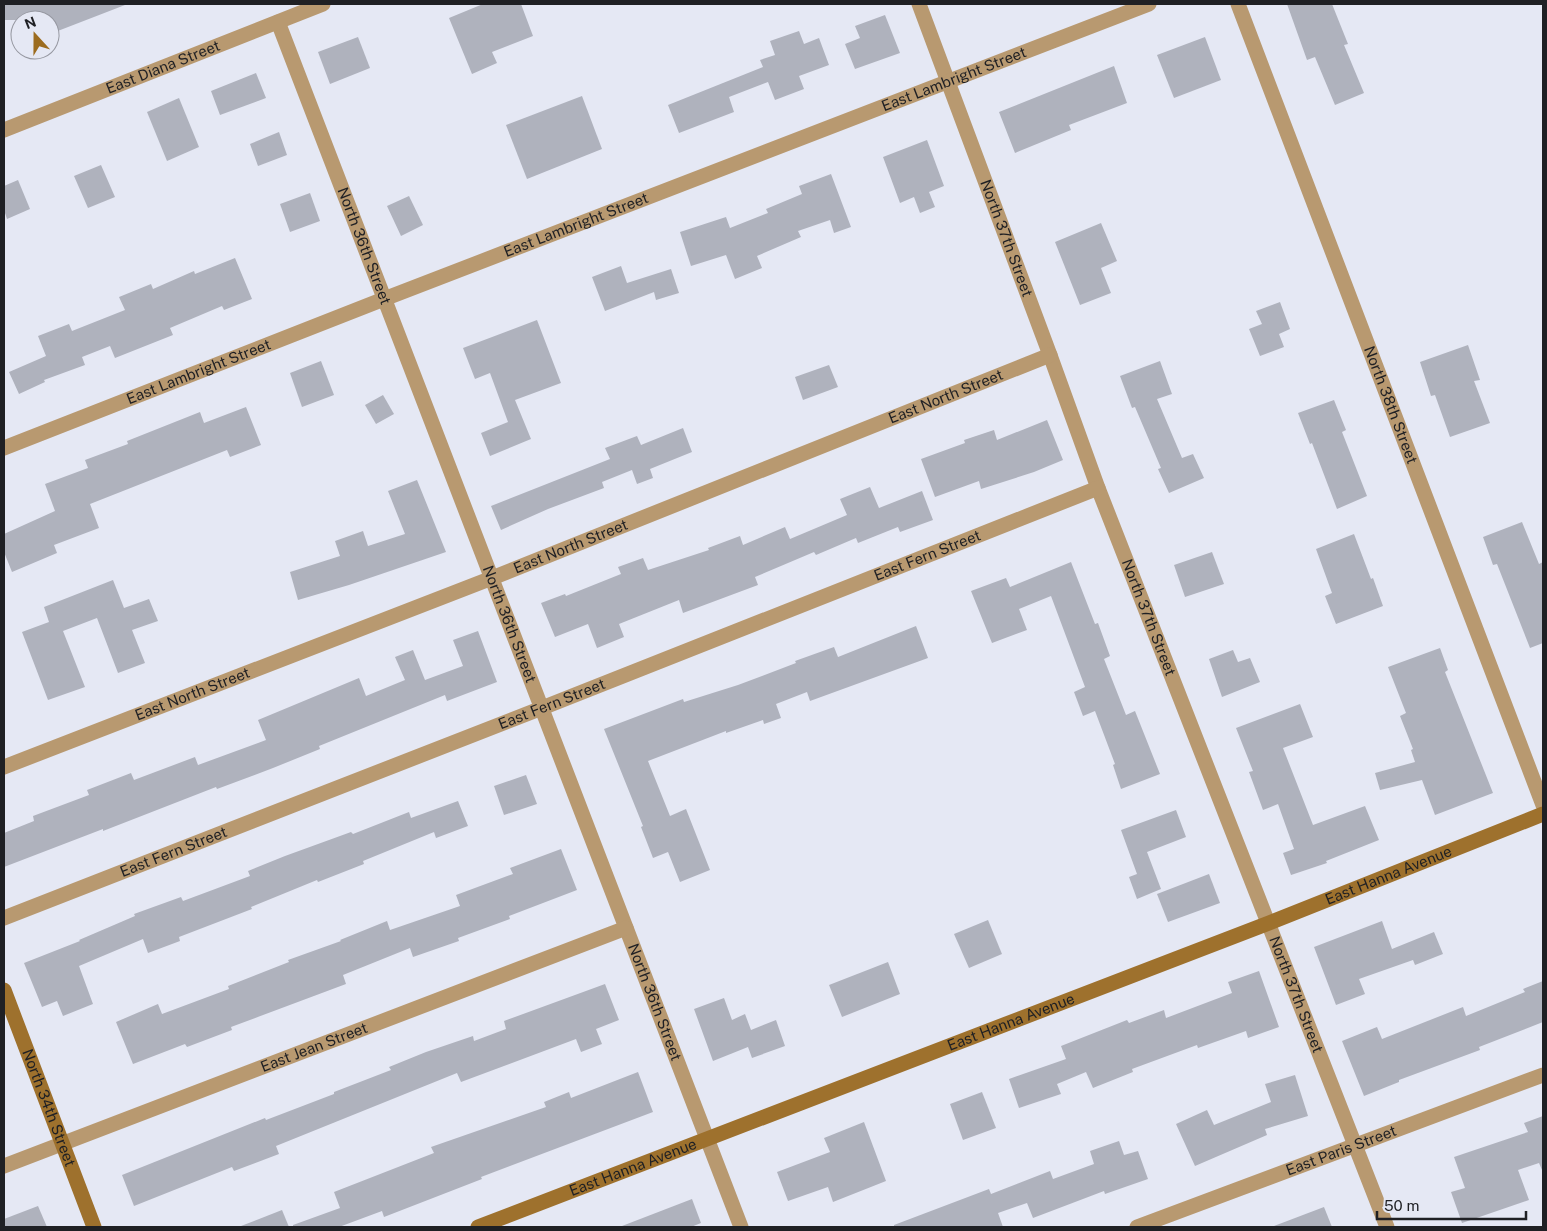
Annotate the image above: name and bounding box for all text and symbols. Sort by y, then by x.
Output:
north arrow [10,10,60,60]
text: N [22,13,38,32]
street label: East Diana Street [103,36,223,97]
street label: East Lambright Street [879,43,1029,114]
street label: North 37th Street [977,177,1037,299]
street label: North 36th Street [334,185,395,307]
street label: East Lambright Street [501,189,651,260]
street label: East Lambright Street [124,335,273,407]
street label: North 38th Street [1361,343,1421,466]
street label: East North Street [886,366,1005,427]
street label: East North Street [511,516,630,577]
street label: East Fern Street [871,526,983,584]
street label: North 37th Street [1119,557,1180,678]
street label: North 36th Street [480,563,540,685]
street label: East North Street [132,664,252,723]
street label: East Fern Street [496,675,608,732]
street label: East Fern Street [117,823,230,880]
street label: East Hanna Avenue [1322,842,1454,908]
street label: North 37th Street [1266,934,1327,1055]
street label: North 36th Street [625,941,685,1063]
street label: East Hanna Avenue [945,990,1077,1054]
street label: East Jean Street [258,1019,370,1075]
street label: North 34th Street [19,1046,79,1169]
street label: East Paris Street [1283,1122,1399,1179]
street label: East Hanna Avenue [567,1135,699,1199]
scale bar [1377,1188,1526,1220]
text: 50 m [1384,1197,1419,1214]

